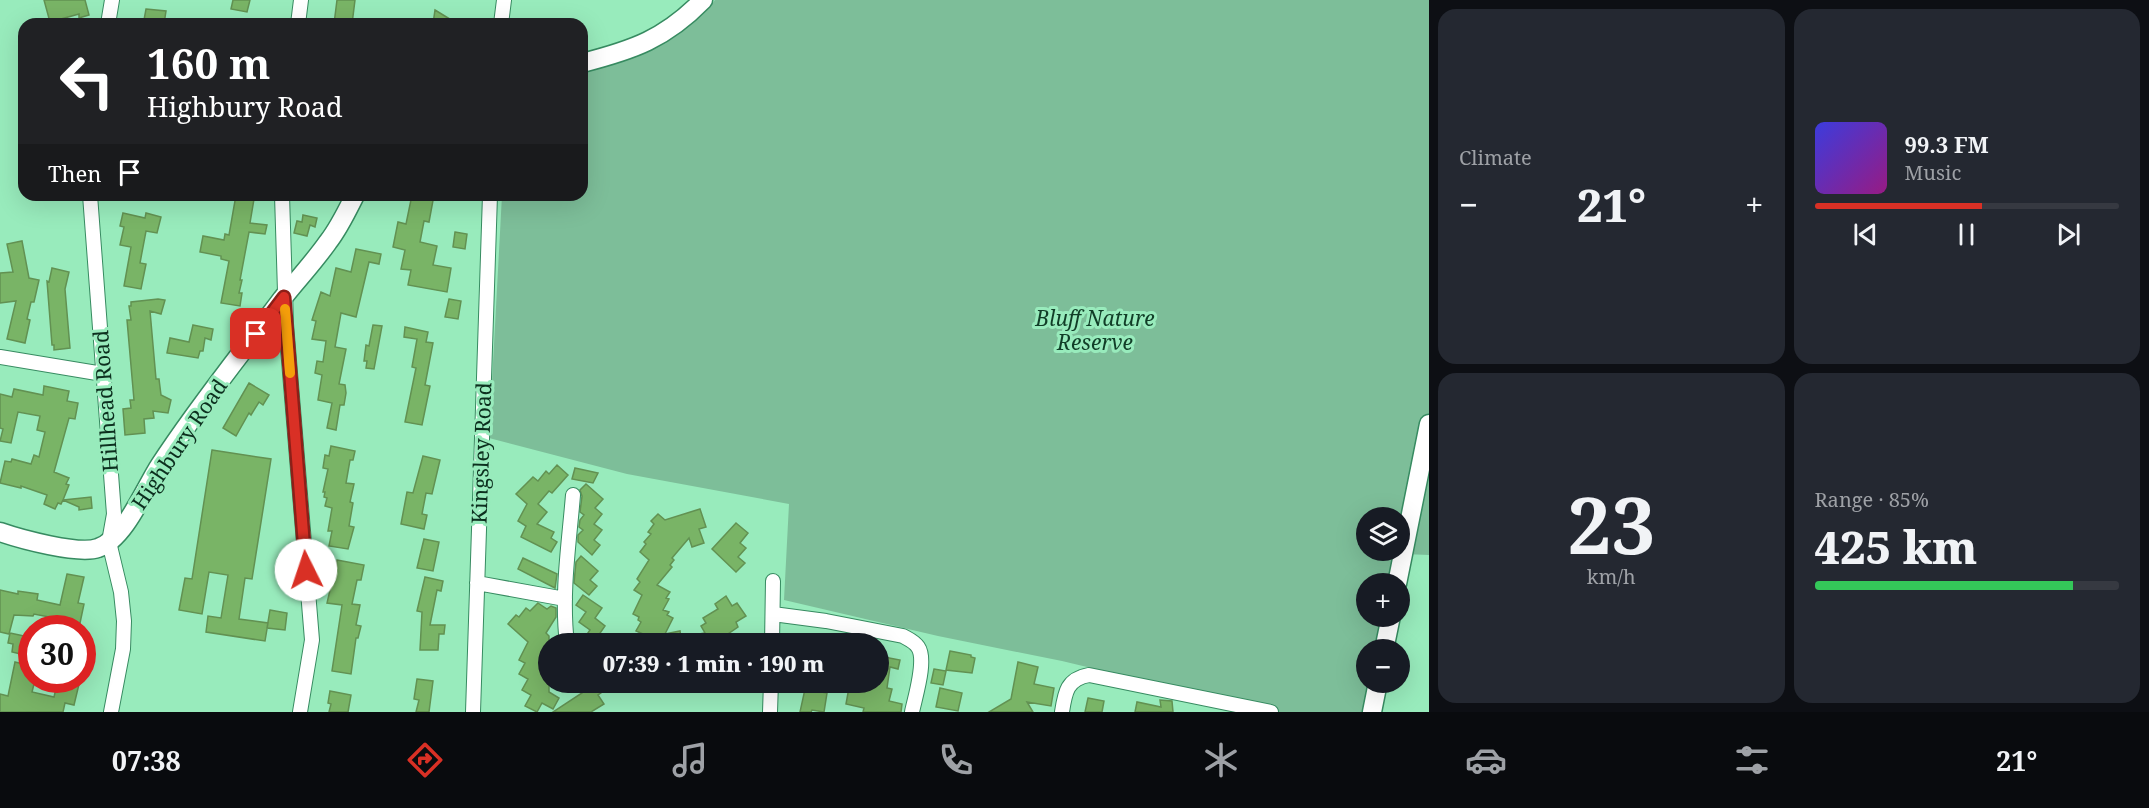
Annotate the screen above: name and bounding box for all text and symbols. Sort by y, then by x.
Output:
text: 160 m [147,34,271,91]
icon: left [48,42,126,120]
text: Highbury Road [147,88,343,125]
text: 99.3 FM [1905,129,1989,159]
text: Climate [1459,144,1532,171]
icon: arrive [113,156,146,189]
text: Then [48,158,101,188]
text: Music [1905,159,1961,186]
text: 21° [1577,174,1646,235]
text: − [1459,182,1478,227]
text: + [1745,182,1764,227]
icon: previous [1849,218,1882,251]
icon: pause [1950,218,1983,251]
icon: next [2052,218,2085,251]
park label: Bluff Nature Reserve [1034,304,1155,356]
pin [230,308,281,359]
icon: arrive [239,317,272,350]
street label: Hillhead Road [86,329,124,473]
street label: Highbury Road [125,373,233,515]
street label: Kingsley Road [465,382,497,524]
text: 23 [1567,471,1655,577]
text: Range · 85% [1815,486,1929,513]
map controls [1356,507,1410,693]
button: layers [1356,507,1410,561]
text: 425 km [1815,516,1977,577]
position arrow [274,538,338,602]
text: km/h [1587,563,1636,590]
button: + [1356,573,1410,627]
speed limit sign: 30 [18,615,96,693]
button: − [1356,639,1410,693]
text: 07:39 · 1 min · 190 m [603,648,824,678]
icon: directions [404,739,446,781]
icon: music [669,739,711,781]
icon: phone [935,739,977,781]
icon: climate [1200,739,1242,781]
icon: car [1465,739,1507,781]
icon: filters [1731,739,1773,781]
text: 07:38 [112,742,181,779]
text: 21° [1996,742,2037,779]

